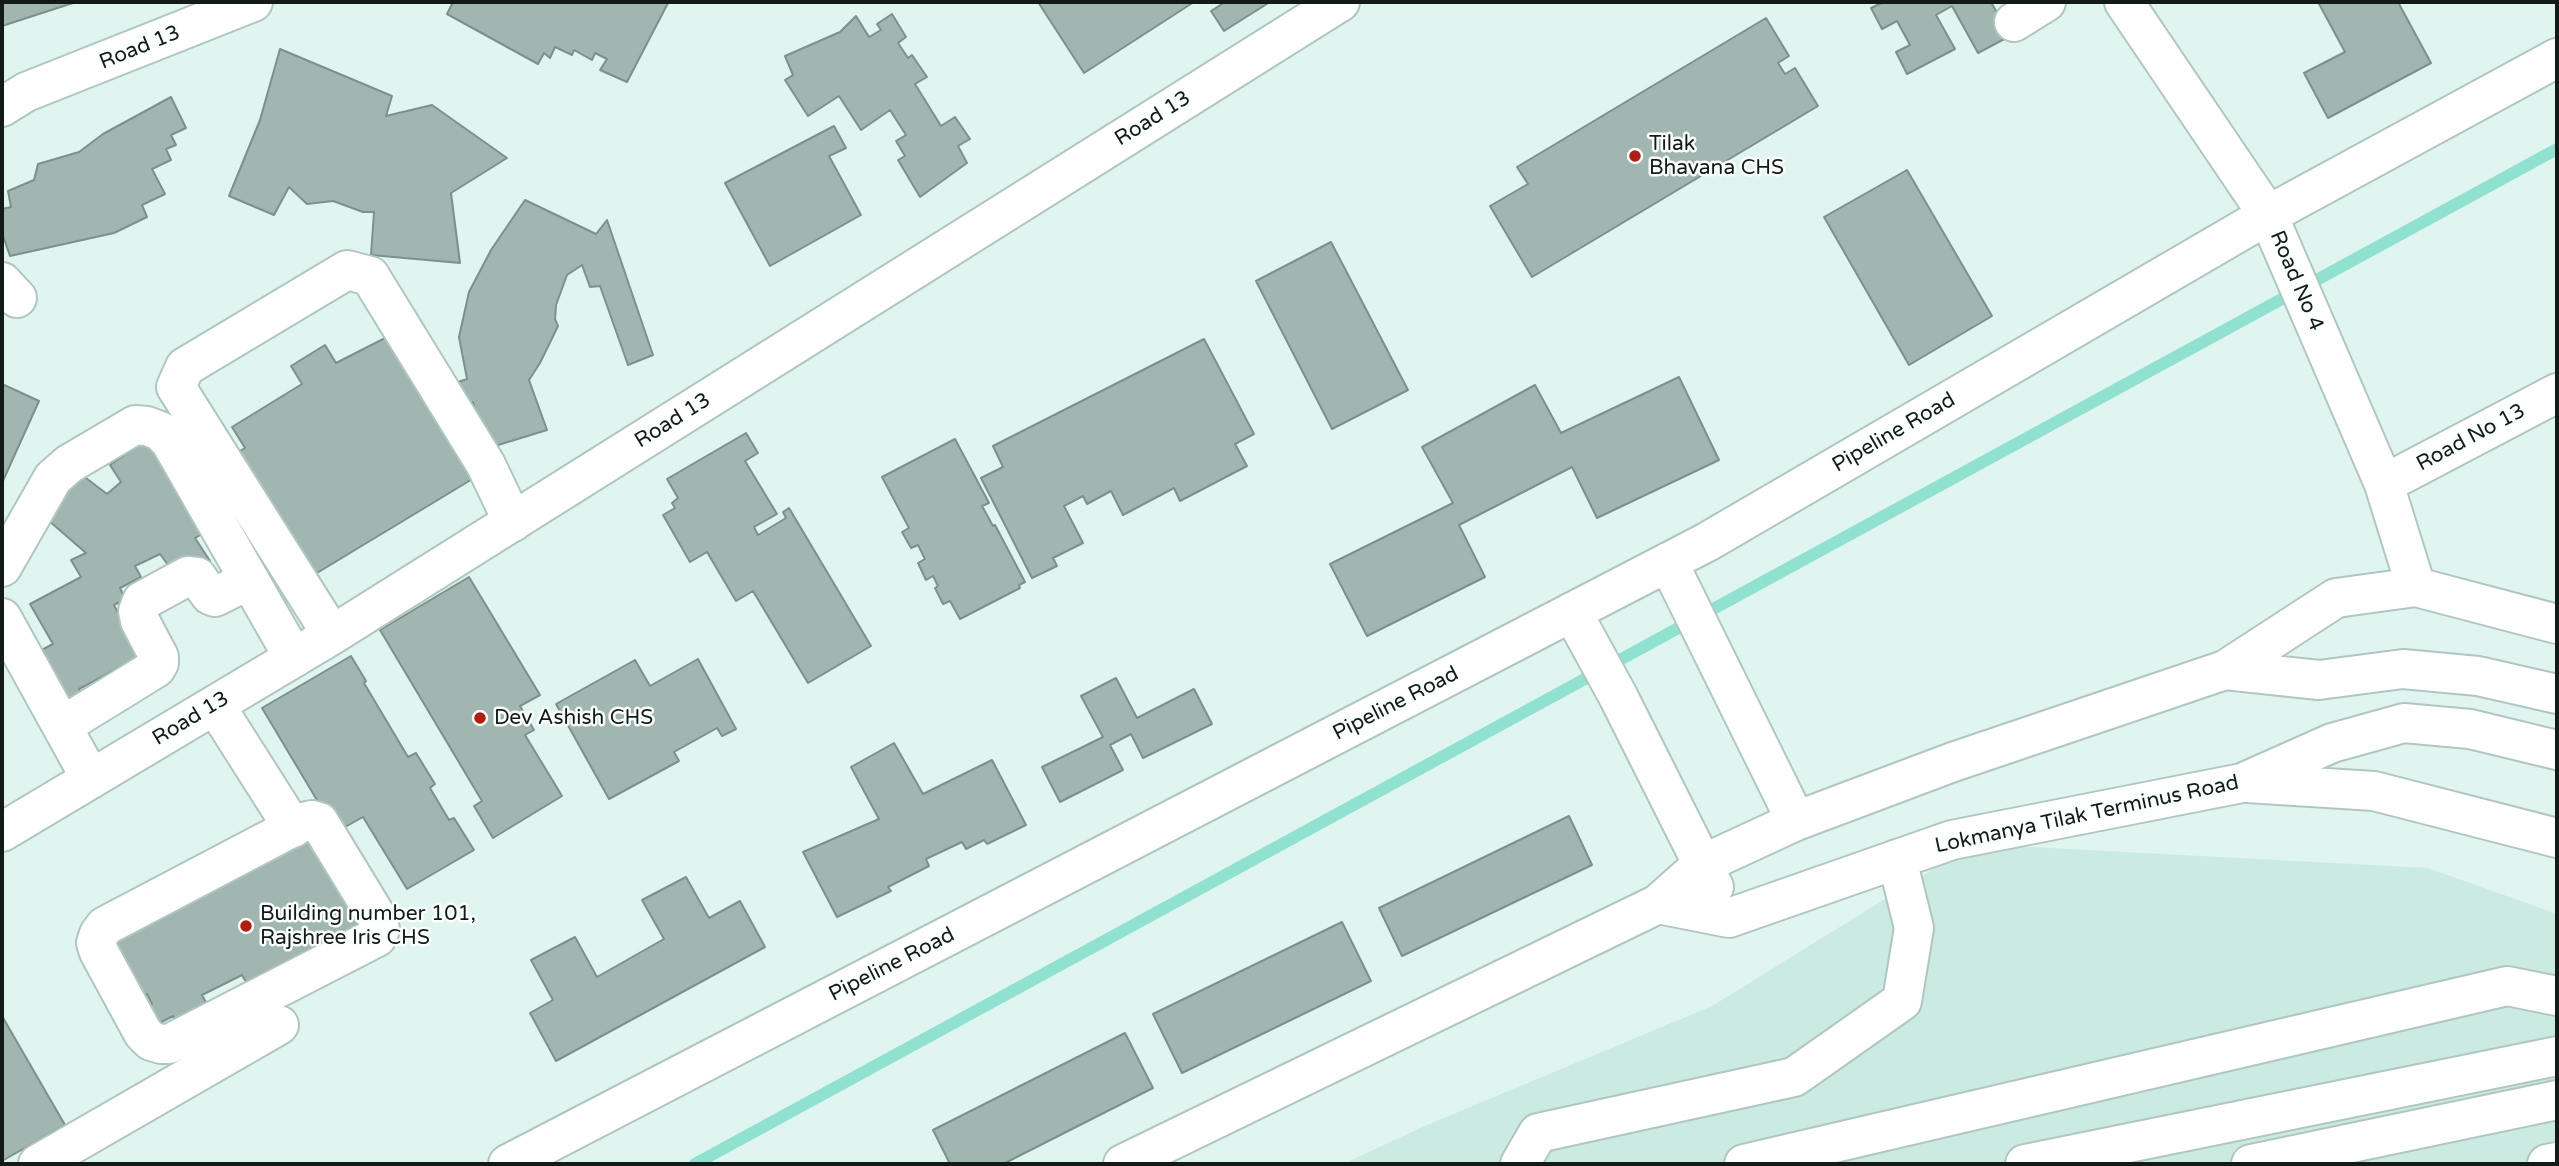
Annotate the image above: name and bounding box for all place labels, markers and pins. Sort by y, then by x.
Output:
place label: Tilak Bhavana CHS [1649,131,1784,181]
marker: Tilak Bhavana CHS [1627,148,1643,164]
place label: Dev Ashish CHS [494,705,653,731]
marker: Dev Ashish CHS [472,710,488,726]
place label: Building number 101, Rajshree Iris CHS [260,901,476,951]
marker: Building number 101, Rajshree Iris CHS [238,918,254,934]

